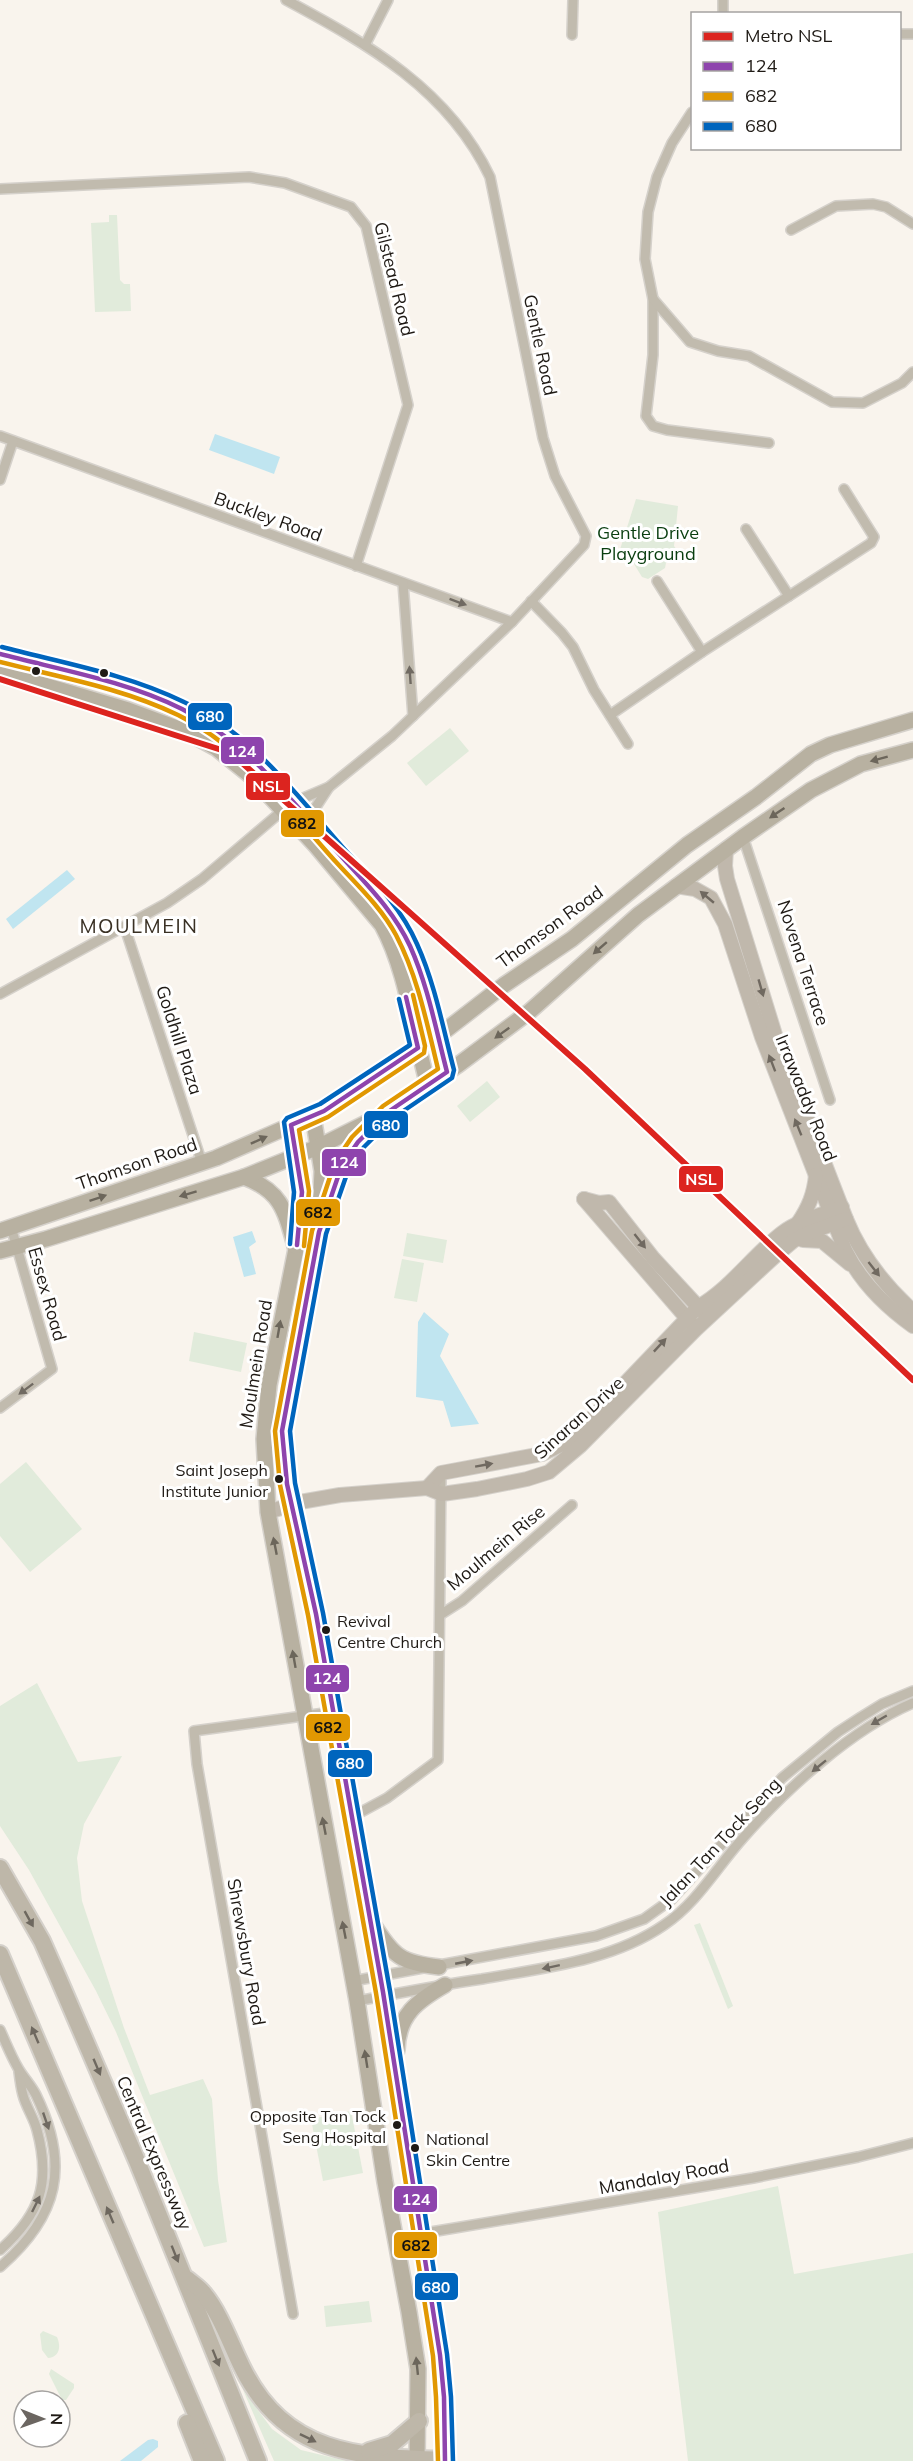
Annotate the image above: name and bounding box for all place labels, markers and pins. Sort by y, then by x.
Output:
unlabelled marker [30,665,42,677]
unlabelled marker [98,667,110,679]
place label: Saint Joseph Institute Junior [161,1460,268,1501]
marker: Saint Joseph Institute Junior [273,1473,285,1485]
place label: Revival Centre Church [337,1611,442,1652]
marker: Revival Centre Church [320,1624,332,1636]
place label: Opposite Tan Tock Seng Hospital [250,2106,387,2147]
marker: Opposite Tan Tock Seng Hospital [391,2119,403,2131]
place label: National Skin Centre [426,2129,510,2170]
marker: National Skin Centre [409,2142,421,2154]

